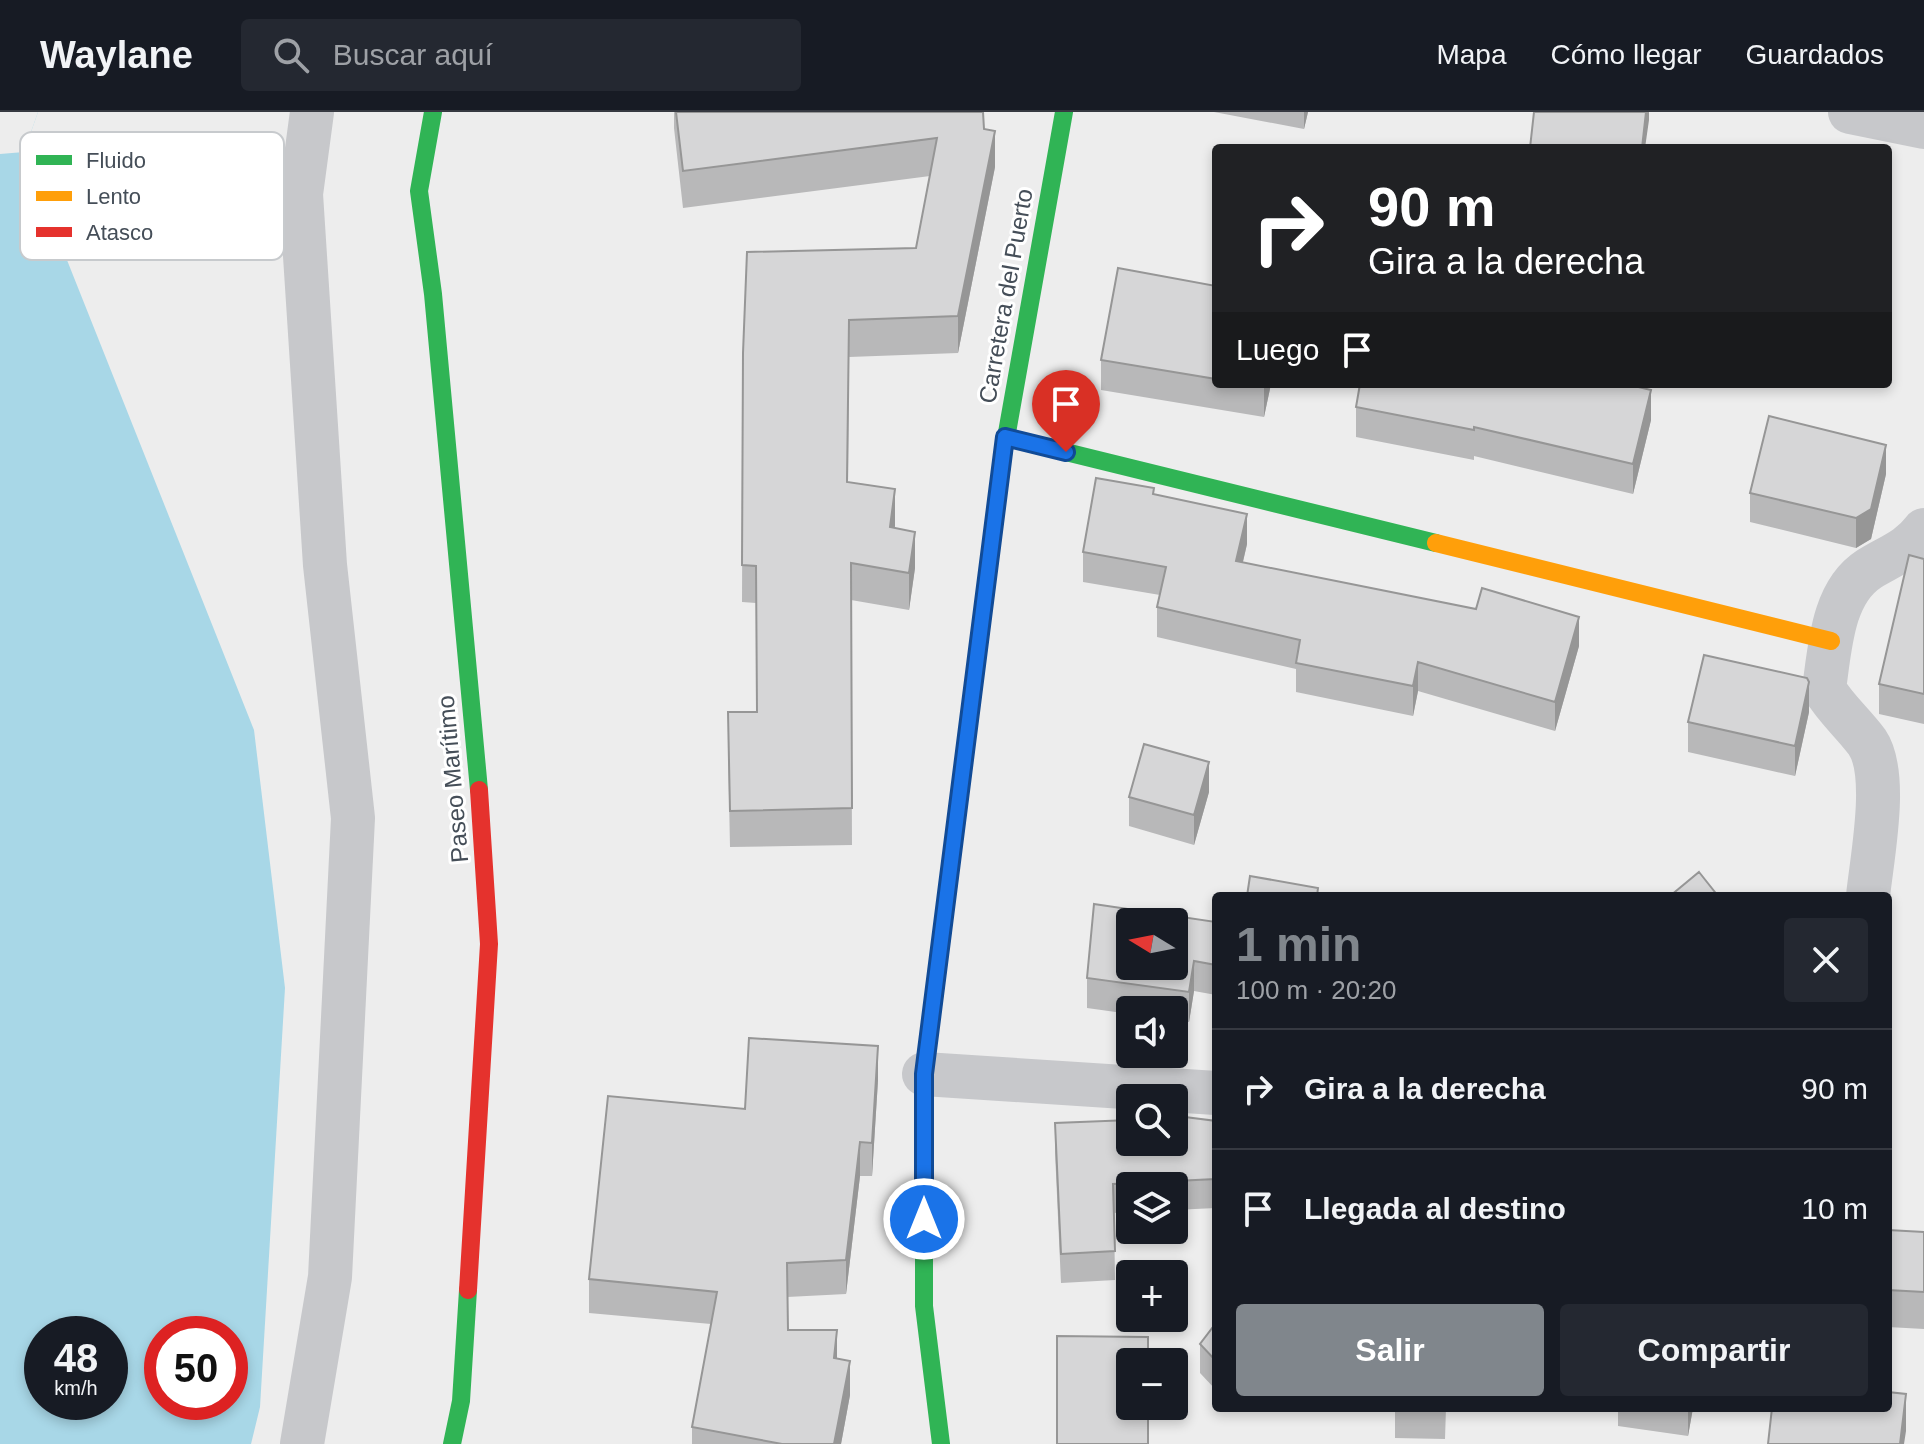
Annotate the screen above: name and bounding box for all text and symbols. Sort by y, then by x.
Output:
search box [241,19,801,91]
icon: search [269,33,313,77]
text: Waylane [40,34,193,76]
text: Buscar aquí [333,38,493,71]
text: Mapa [1436,39,1507,70]
text: Cómo llegar [1551,39,1701,70]
text: Guardados [1745,39,1884,70]
legend [20,132,284,260]
text: Fluido [86,148,146,173]
text: 90 m [1368,175,1496,238]
icon: right [1236,176,1340,280]
text: Lento [86,184,141,209]
street label: Carretera del Puerto [973,186,1038,405]
text: Atasco [86,220,153,245]
text: Gira a la derecha [1368,241,1644,282]
icon: arrive [1335,328,1379,372]
text: Luego [1236,333,1319,366]
pin [1032,370,1100,452]
icon: arrive [1044,382,1088,426]
street label: Paseo Marítimo [432,694,473,864]
north arrow [1116,908,1188,980]
map controls [1116,908,1188,1420]
text: 1 min [1236,918,1361,971]
button: close [1784,918,1868,1002]
text: 100 m · 20:20 [1236,975,1396,1005]
button: sound [1116,996,1188,1068]
icon: right [1236,1067,1280,1111]
text: Gira a la derecha [1304,1072,1546,1105]
text: 90 m [1801,1072,1868,1105]
button: search [1116,1084,1188,1156]
button: layers [1116,1172,1188,1244]
position arrow [882,1177,966,1261]
icon: arrive [1236,1187,1280,1231]
text: Llegada al destino [1304,1192,1566,1225]
text: 10 m [1801,1192,1868,1225]
button: + [1116,1260,1188,1332]
button: Salir [1236,1304,1544,1396]
button: Compartir [1560,1304,1868,1396]
speed limit sign: 50 [144,1316,248,1420]
text: 48 [54,1336,98,1380]
button: − [1116,1348,1188,1420]
text: km/h [54,1377,98,1399]

